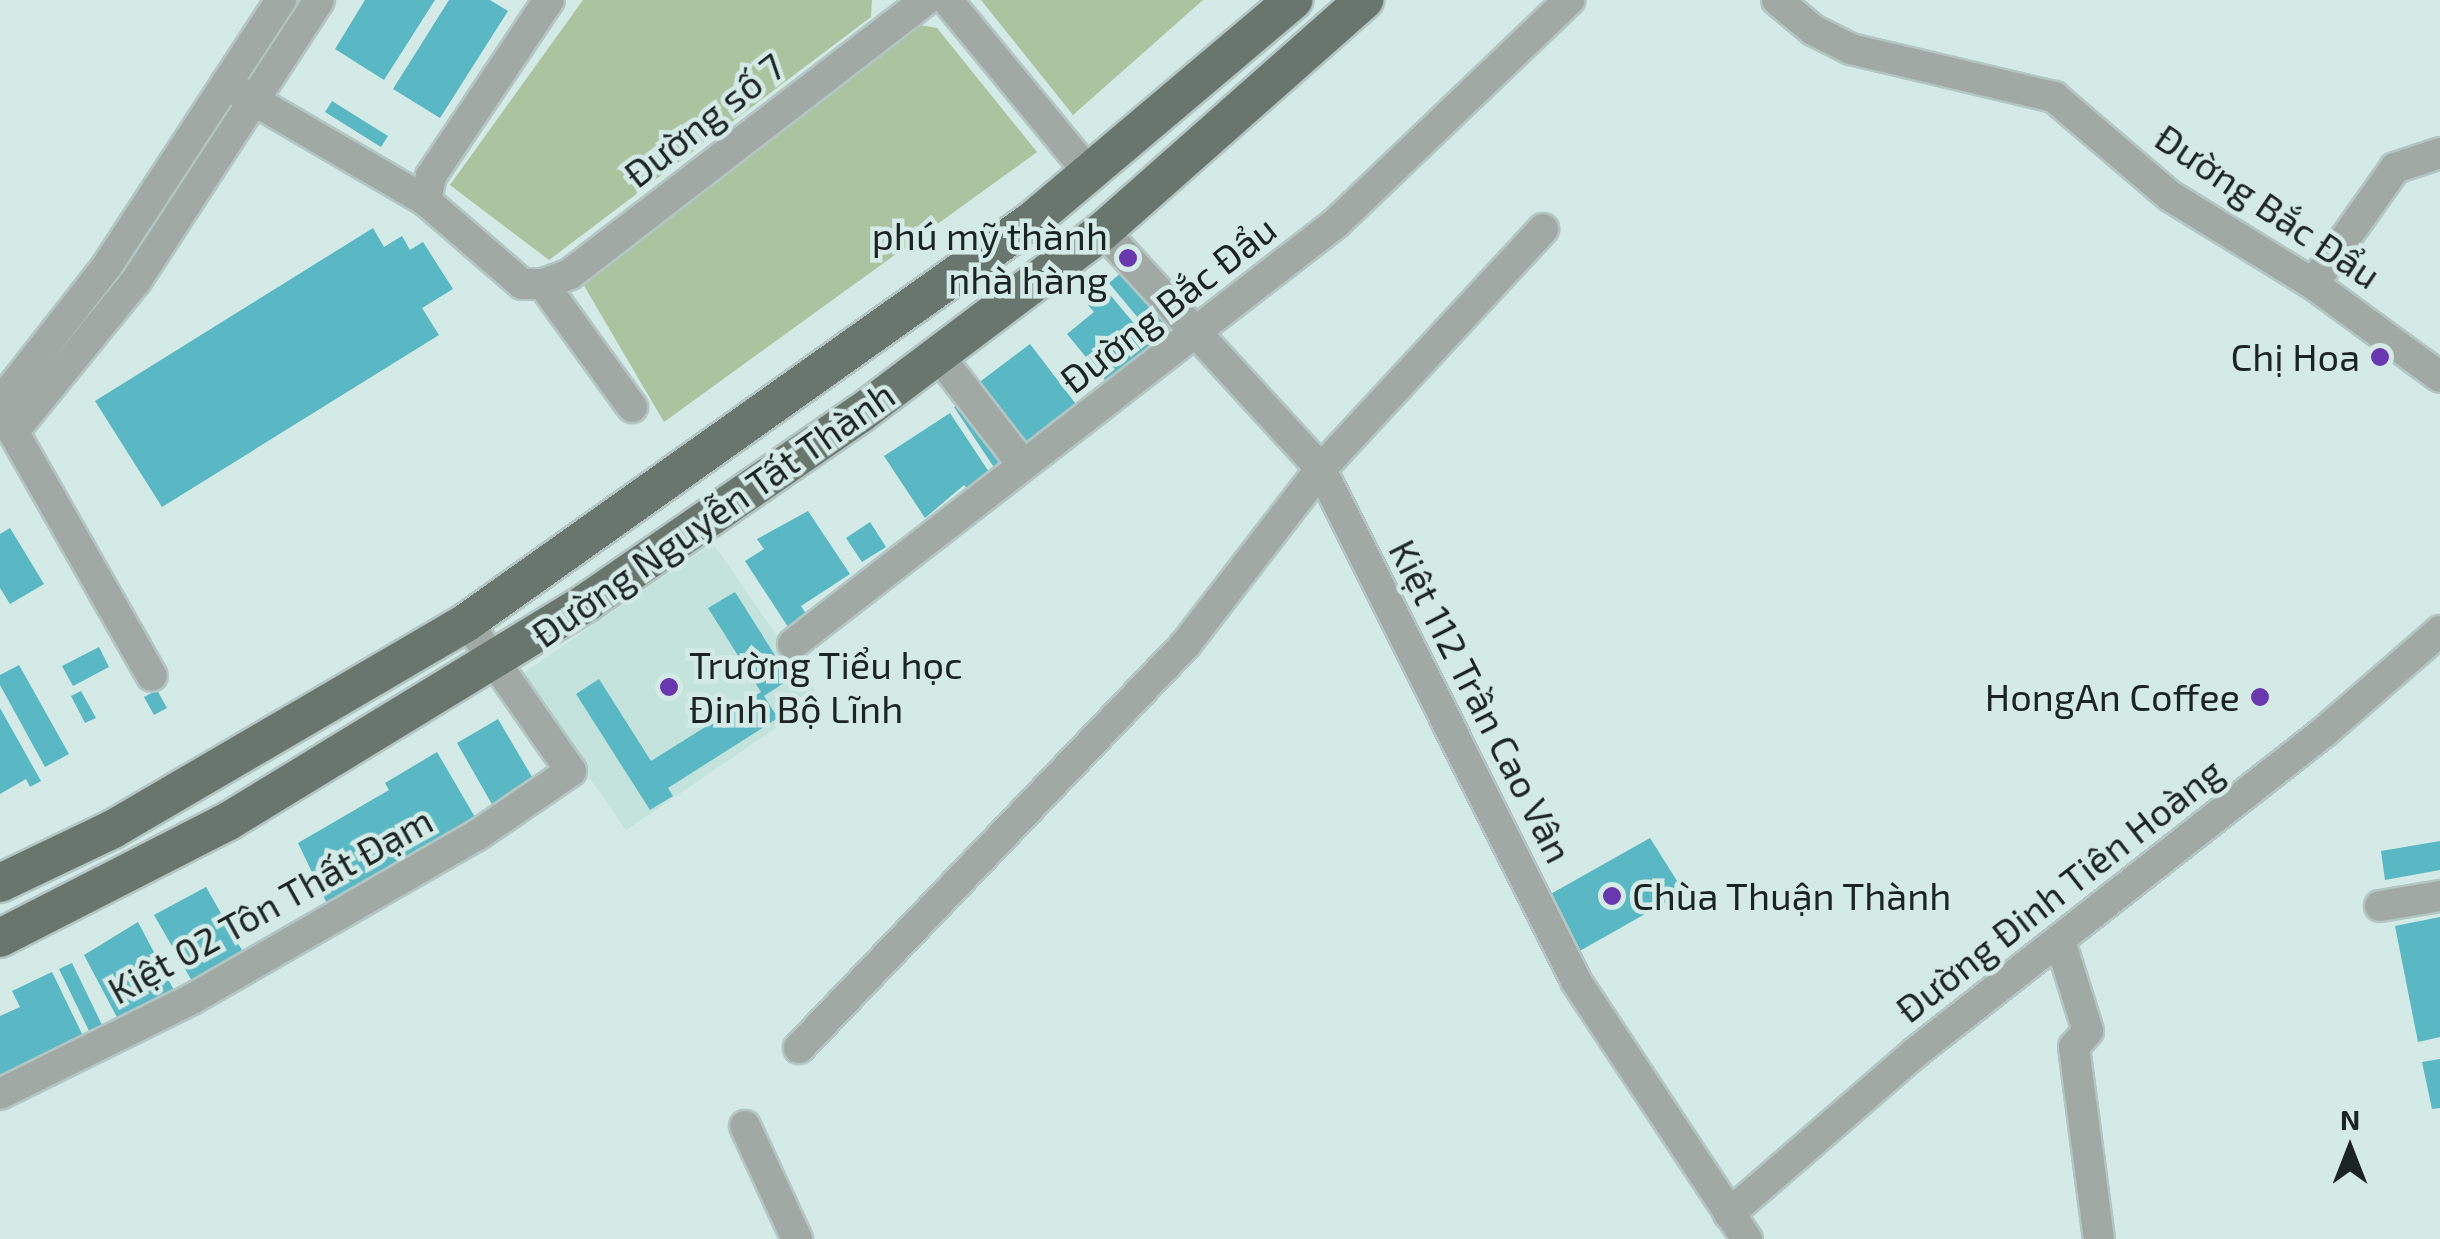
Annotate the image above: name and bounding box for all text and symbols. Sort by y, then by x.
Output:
street label: Đường số 7 [615,43,793,197]
street label: Đường Bắc Đẩu [2147,114,2389,298]
street label: Đường Bắc Đẩu [1051,206,1285,402]
place label: phú mỹ thành nhà hàng [870,213,1108,302]
marker: phú mỹ thành nhà hàng [1117,247,1139,269]
place label: Chị Hoa [2231,334,2360,380]
marker: Chị Hoa [2369,346,2391,368]
street label: Đường Nguyễn Tất Thành [522,371,904,657]
street label: Kiệt 112 Trần Cao Vân [1379,531,1583,871]
place label: Trường Tiểu học Đinh Bộ Lĩnh [689,642,964,732]
place label: HongAn Coffee [1985,674,2240,720]
marker: Trường Tiểu học Đinh Bộ Lĩnh [658,676,680,698]
marker: HongAn Coffee [2249,686,2271,708]
street label: Đường Đinh Tiên Hoàng [1886,748,2232,1032]
street label: Kiệt 02 Tôn Thất Đạm [99,796,441,1014]
place label: Chùa Thuận Thành [1632,873,1953,919]
marker: Chùa Thuận Thành [1601,885,1623,907]
north arrow [2300,1099,2400,1199]
text: N [2340,1102,2360,1136]

